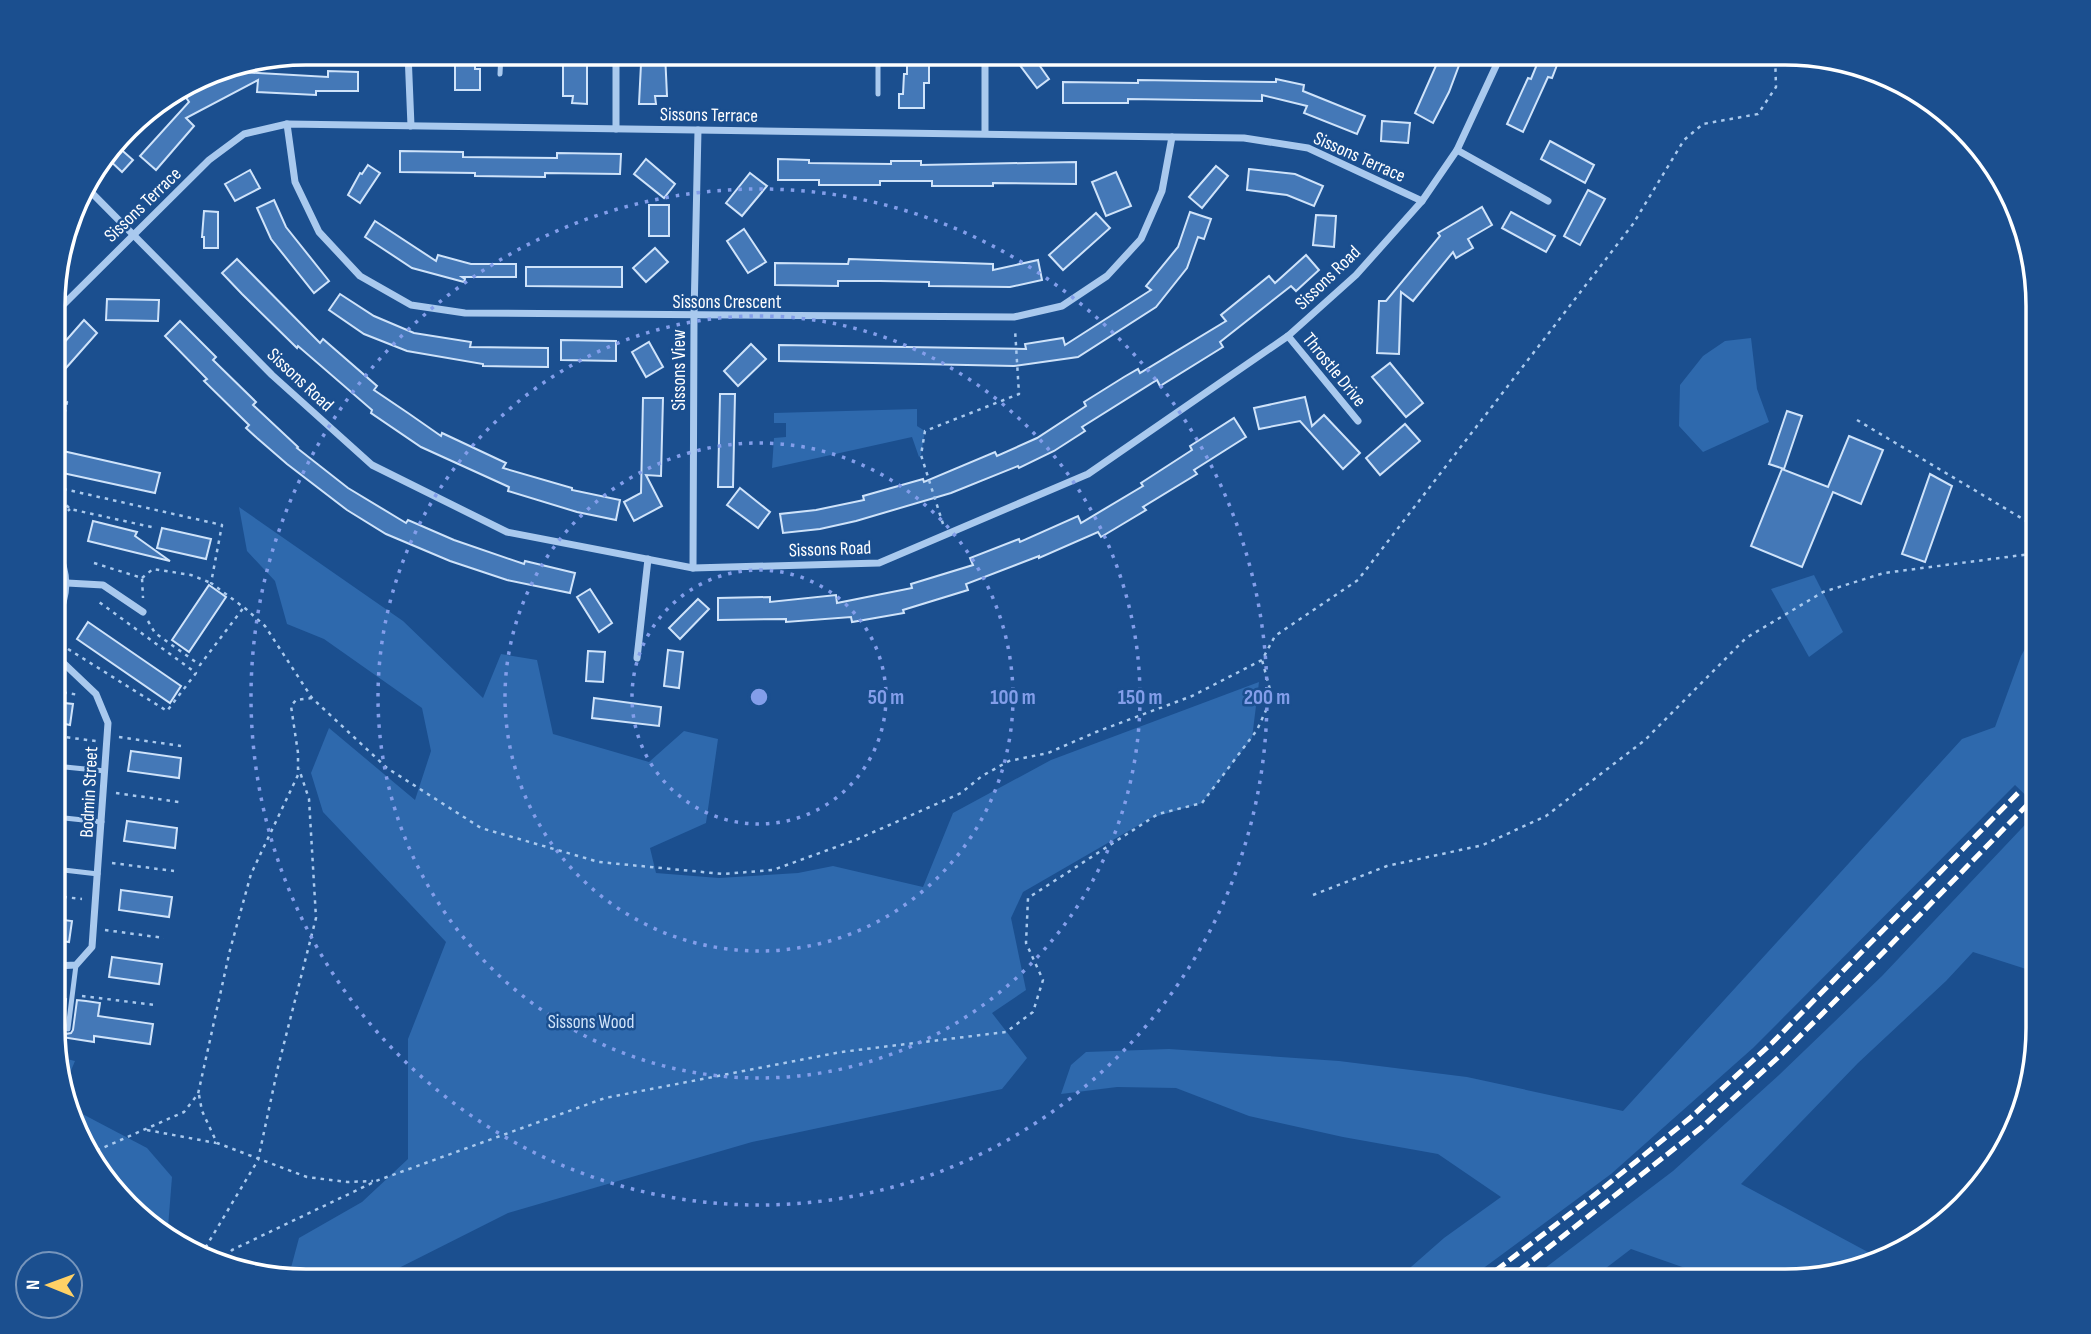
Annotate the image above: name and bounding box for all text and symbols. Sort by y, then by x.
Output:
street label: Sissons Terrace [660,103,758,128]
street label: Sissons Terrace [1310,127,1409,188]
street label: Sissons Terrace [100,163,186,247]
street label: Sissons Road [1290,241,1366,315]
street label: Sissons Crescent [673,291,782,314]
street label: Throstle Drive [1297,328,1371,412]
street label: Sissons View [668,329,691,411]
street label: Sissons Road [262,344,338,417]
street label: Sissons Road [788,537,872,562]
centre of rings [747,685,771,709]
text: 50 m [868,685,904,710]
text: 100 m [990,685,1036,710]
text: 150 m [1118,685,1162,710]
text: 200 m [1244,685,1290,710]
street label: Bodmin Street [76,746,103,838]
park label: Sissons Wood [548,1011,634,1034]
north arrow [14,1250,84,1320]
text: N [22,1279,45,1290]

